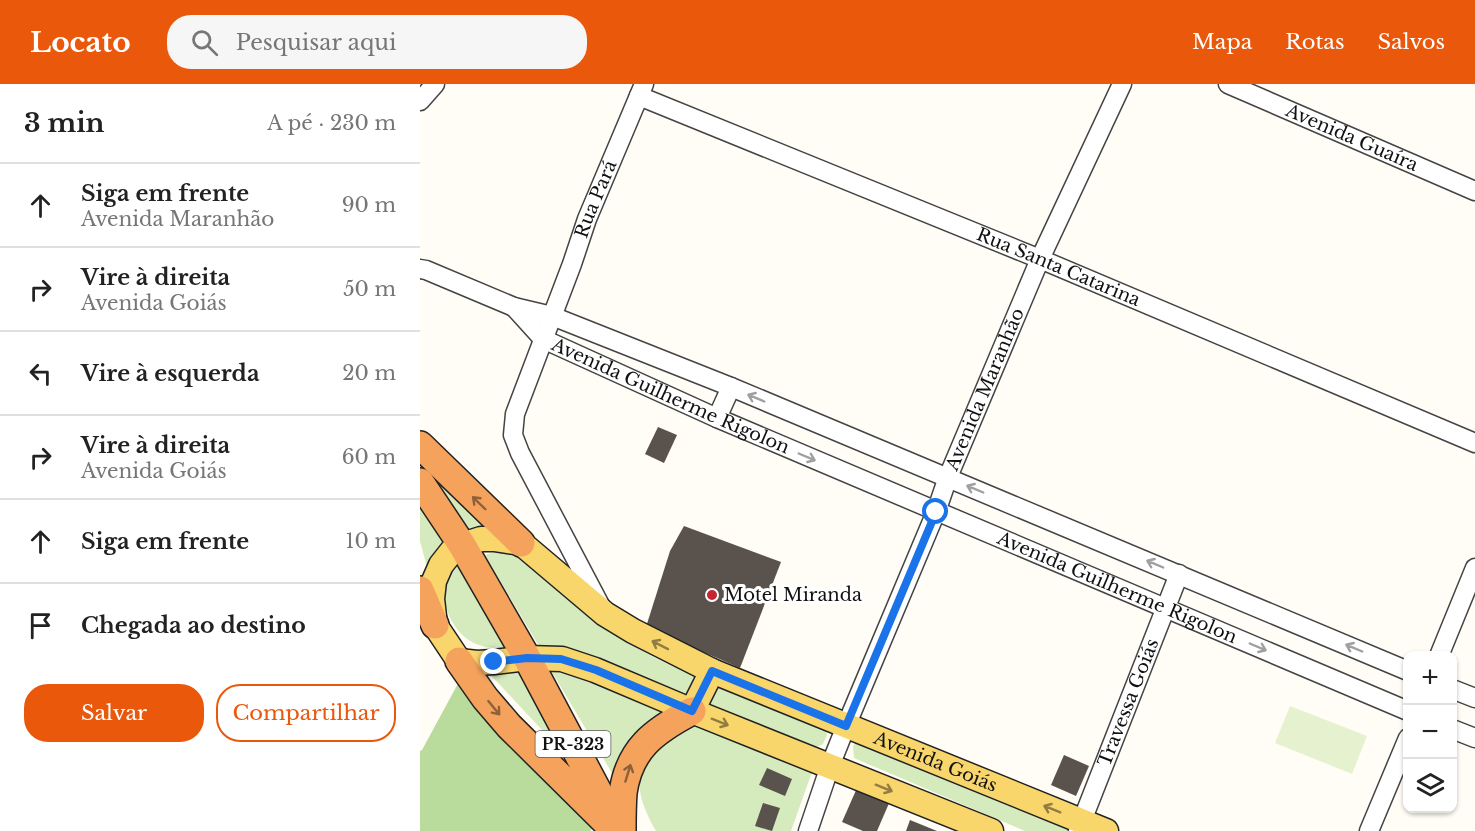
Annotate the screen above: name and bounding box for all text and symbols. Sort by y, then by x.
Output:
search box [167,15,587,69]
text: Locato [30,25,131,60]
icon: search [188,26,221,59]
text: Pesquisar aqui [236,29,397,56]
text: Mapa [1192,29,1252,55]
text: Rotas [1285,29,1345,55]
text: Salvos [1378,29,1445,55]
street label: Avenida Guaíra [1281,99,1421,176]
text: 3 min [24,107,105,139]
text: A pé · 230 m [267,111,396,135]
street label: Rua Pará [570,157,622,241]
text: Siga em frente [81,180,249,207]
icon: ahead [24,189,57,222]
text: 90 m [342,193,396,217]
text: Avenida Maranhão [81,207,274,231]
street label: Rua Santa Catarina [973,223,1144,311]
text: Vire à direita [81,264,230,291]
icon: right [24,273,57,306]
text: 50 m [343,277,396,301]
text: Avenida Goiás [81,291,227,315]
street label: Avenida Maranhão [941,305,1029,475]
street label: Avenida Guilherme Rigolon [547,333,793,459]
icon: left [24,357,57,390]
text: Vire à esquerda [81,360,260,387]
text: 20 m [342,361,396,385]
one-way arrow [747,392,766,403]
text: Vire à direita [81,432,230,459]
icon: right [24,441,57,474]
text: 60 m [342,445,396,469]
one-way arrow [797,452,816,463]
text: Avenida Goiás [81,459,227,483]
one-way arrow [966,483,984,494]
one-way arrow [472,495,487,510]
route start [922,498,948,524]
icon: ahead [24,525,57,558]
street label: Avenida Guilherme Rigolon [993,527,1240,648]
text: Siga em frente [81,528,249,555]
text: 10 m [346,529,396,553]
one-way arrow [1146,558,1164,569]
place label: Motel Miranda [724,584,862,606]
marker: Motel Miranda [705,588,719,602]
icon: arrive [24,609,57,642]
text: Chegada ao destino [81,612,306,639]
street label: Travessa Goiás [1093,636,1163,770]
one-way arrow [651,639,669,650]
one-way arrow [1248,642,1266,653]
one-way arrow [1345,642,1363,653]
route end [480,648,506,674]
map controls [1403,651,1457,813]
button: + [1403,651,1457,705]
button: Salvar [24,684,204,742]
button: Compartilhar [216,684,396,742]
one-way arrow [487,700,501,715]
button: − [1403,705,1457,759]
one-way arrow [711,717,729,728]
street label: Avenida Goiás [870,727,1001,797]
road number: PR-323 [536,731,610,757]
button: layers [1403,759,1457,813]
one-way arrow [623,764,634,783]
one-way arrow [874,783,893,794]
one-way arrow [1043,803,1061,814]

